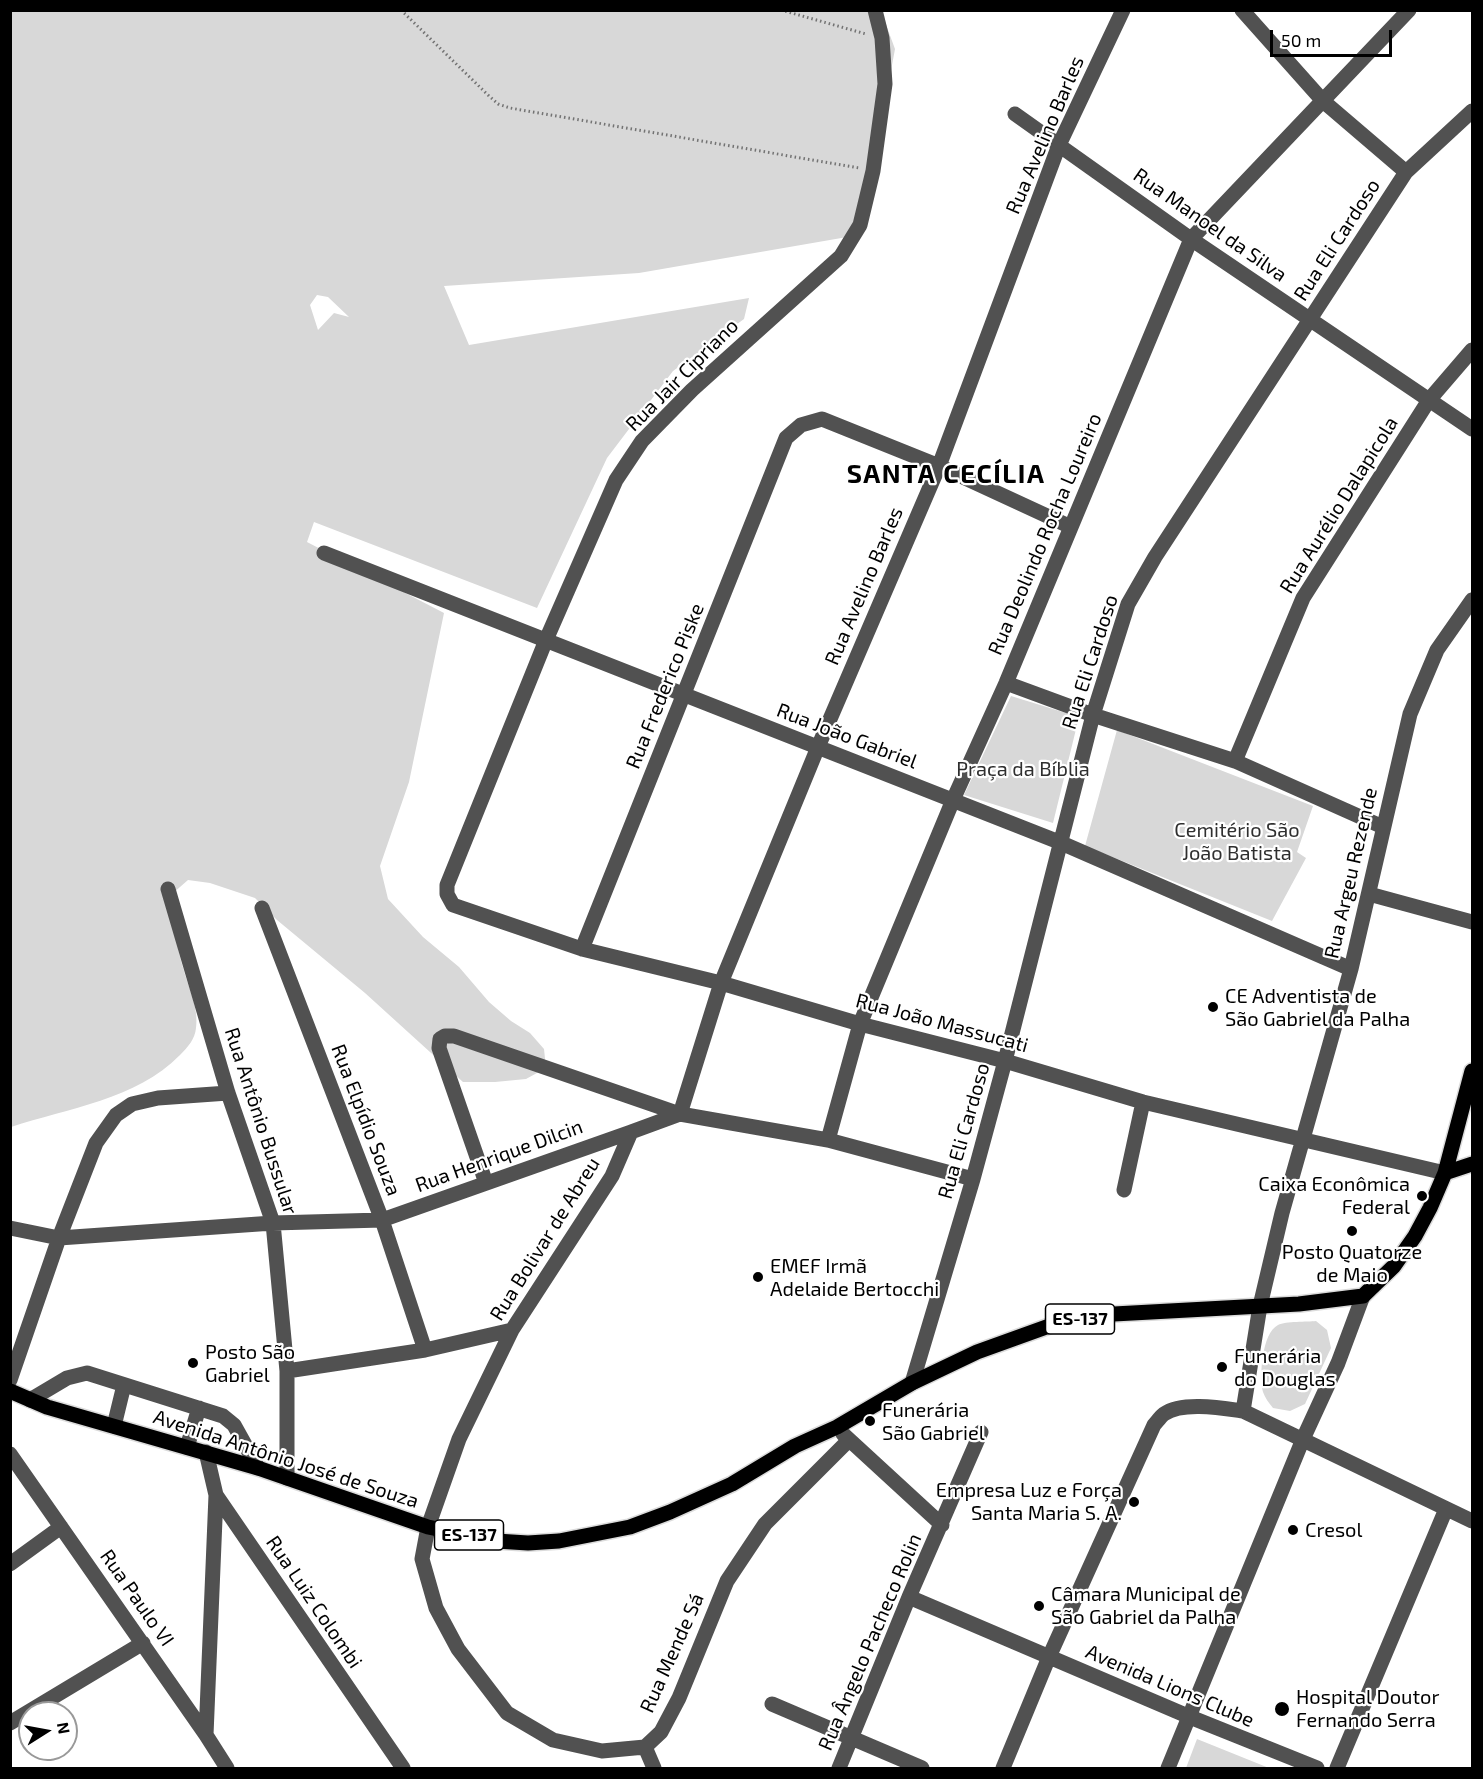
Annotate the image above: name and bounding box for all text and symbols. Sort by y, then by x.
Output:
scale bar [1273,18,1394,56]
text: 50 m [1281,29,1321,51]
street label: Rua Avelino Barles [1001,53,1089,217]
street label: Rua Manoel da Silva [1129,163,1291,287]
street label: Rua Eli Cardoso [1289,175,1385,305]
street label: Rua Jair Cipriano [621,314,743,436]
street label: Rua Deolindo Rocha Loureiro [983,409,1107,659]
street label: Rua Aurélio Dalapicola [1275,412,1403,598]
district label: SANTA CECÍLIA [847,458,1045,490]
street label: Rua Avelino Barles [820,504,908,668]
street label: Rua Eli Cardoso [1057,592,1123,732]
street label: Rua Frederico Piske [621,600,709,772]
street label: Rua João Gabriel [773,698,921,774]
park label: Praça da Bíblia [956,757,1090,781]
street label: Rua Argeu Rezende [1320,785,1382,961]
park label: Cemitério São João Batista [1174,818,1300,865]
place label: CE Adventista de São Gabriel da Palha [1225,984,1410,1031]
street label: Rua João Massucati [853,988,1031,1058]
marker: CE Adventista de São Gabriel da Palha [1206,1000,1220,1014]
street label: Rua Antônio Bussular [219,1025,303,1217]
street label: Rua Elpídio Souza [326,1041,406,1199]
street label: Rua Eli Cardoso [933,1060,995,1202]
street label: Rua Henrique Dilcin [412,1115,586,1197]
street label: Rua Bolivar de Abreu [485,1153,605,1325]
place label: Caixa Econômica Federal [1258,1172,1410,1219]
marker: Caixa Econômica Federal [1415,1189,1429,1203]
marker: Posto Quatorze de Maio [1345,1224,1359,1238]
place label: Posto Quatorze de Maio [1282,1240,1422,1287]
place label: EMEF Irmã Adelaide Bertocchi [770,1254,939,1301]
marker: EMEF Irmã Adelaide Bertocchi [751,1270,765,1284]
road number: ES-137 [1046,1304,1114,1334]
place label: Posto São Gabriel [205,1340,295,1387]
place label: Funerária do Douglas [1234,1344,1336,1391]
marker: Posto São Gabriel [186,1356,200,1370]
marker: Funerária do Douglas [1215,1360,1229,1374]
place label: Funerária São Gabriel [882,1398,985,1445]
street label: Avenida Antônio José de Souza [150,1405,422,1513]
marker: Funerária São Gabriel [863,1414,877,1428]
place label: Empresa Luz e Força Santa Maria S. A. [936,1478,1122,1525]
marker: Empresa Luz e Força Santa Maria S. A. [1127,1495,1141,1509]
place label: Cresol [1305,1518,1362,1542]
road number: ES-137 [434,1520,504,1550]
marker: Cresol [1286,1523,1300,1537]
street label: Rua Ângelo Pacheco Rolin [813,1530,927,1754]
street label: Rua Luiz Colombi [261,1531,367,1673]
street label: Rua Paulo VI [95,1545,179,1651]
place label: Câmara Municipal de São Gabriel da Palha [1051,1582,1241,1629]
street label: Rua Mende Sá [635,1590,709,1716]
marker: Câmara Municipal de São Gabriel da Palha [1032,1599,1046,1613]
street label: Avenida Lions Clube [1082,1640,1258,1732]
place label: Hospital Doutor Fernando Serra [1296,1685,1439,1732]
marker: Hospital Doutor Fernando Serra [1273,1700,1291,1718]
north arrow [18,1701,78,1761]
text: N [54,1720,75,1735]

